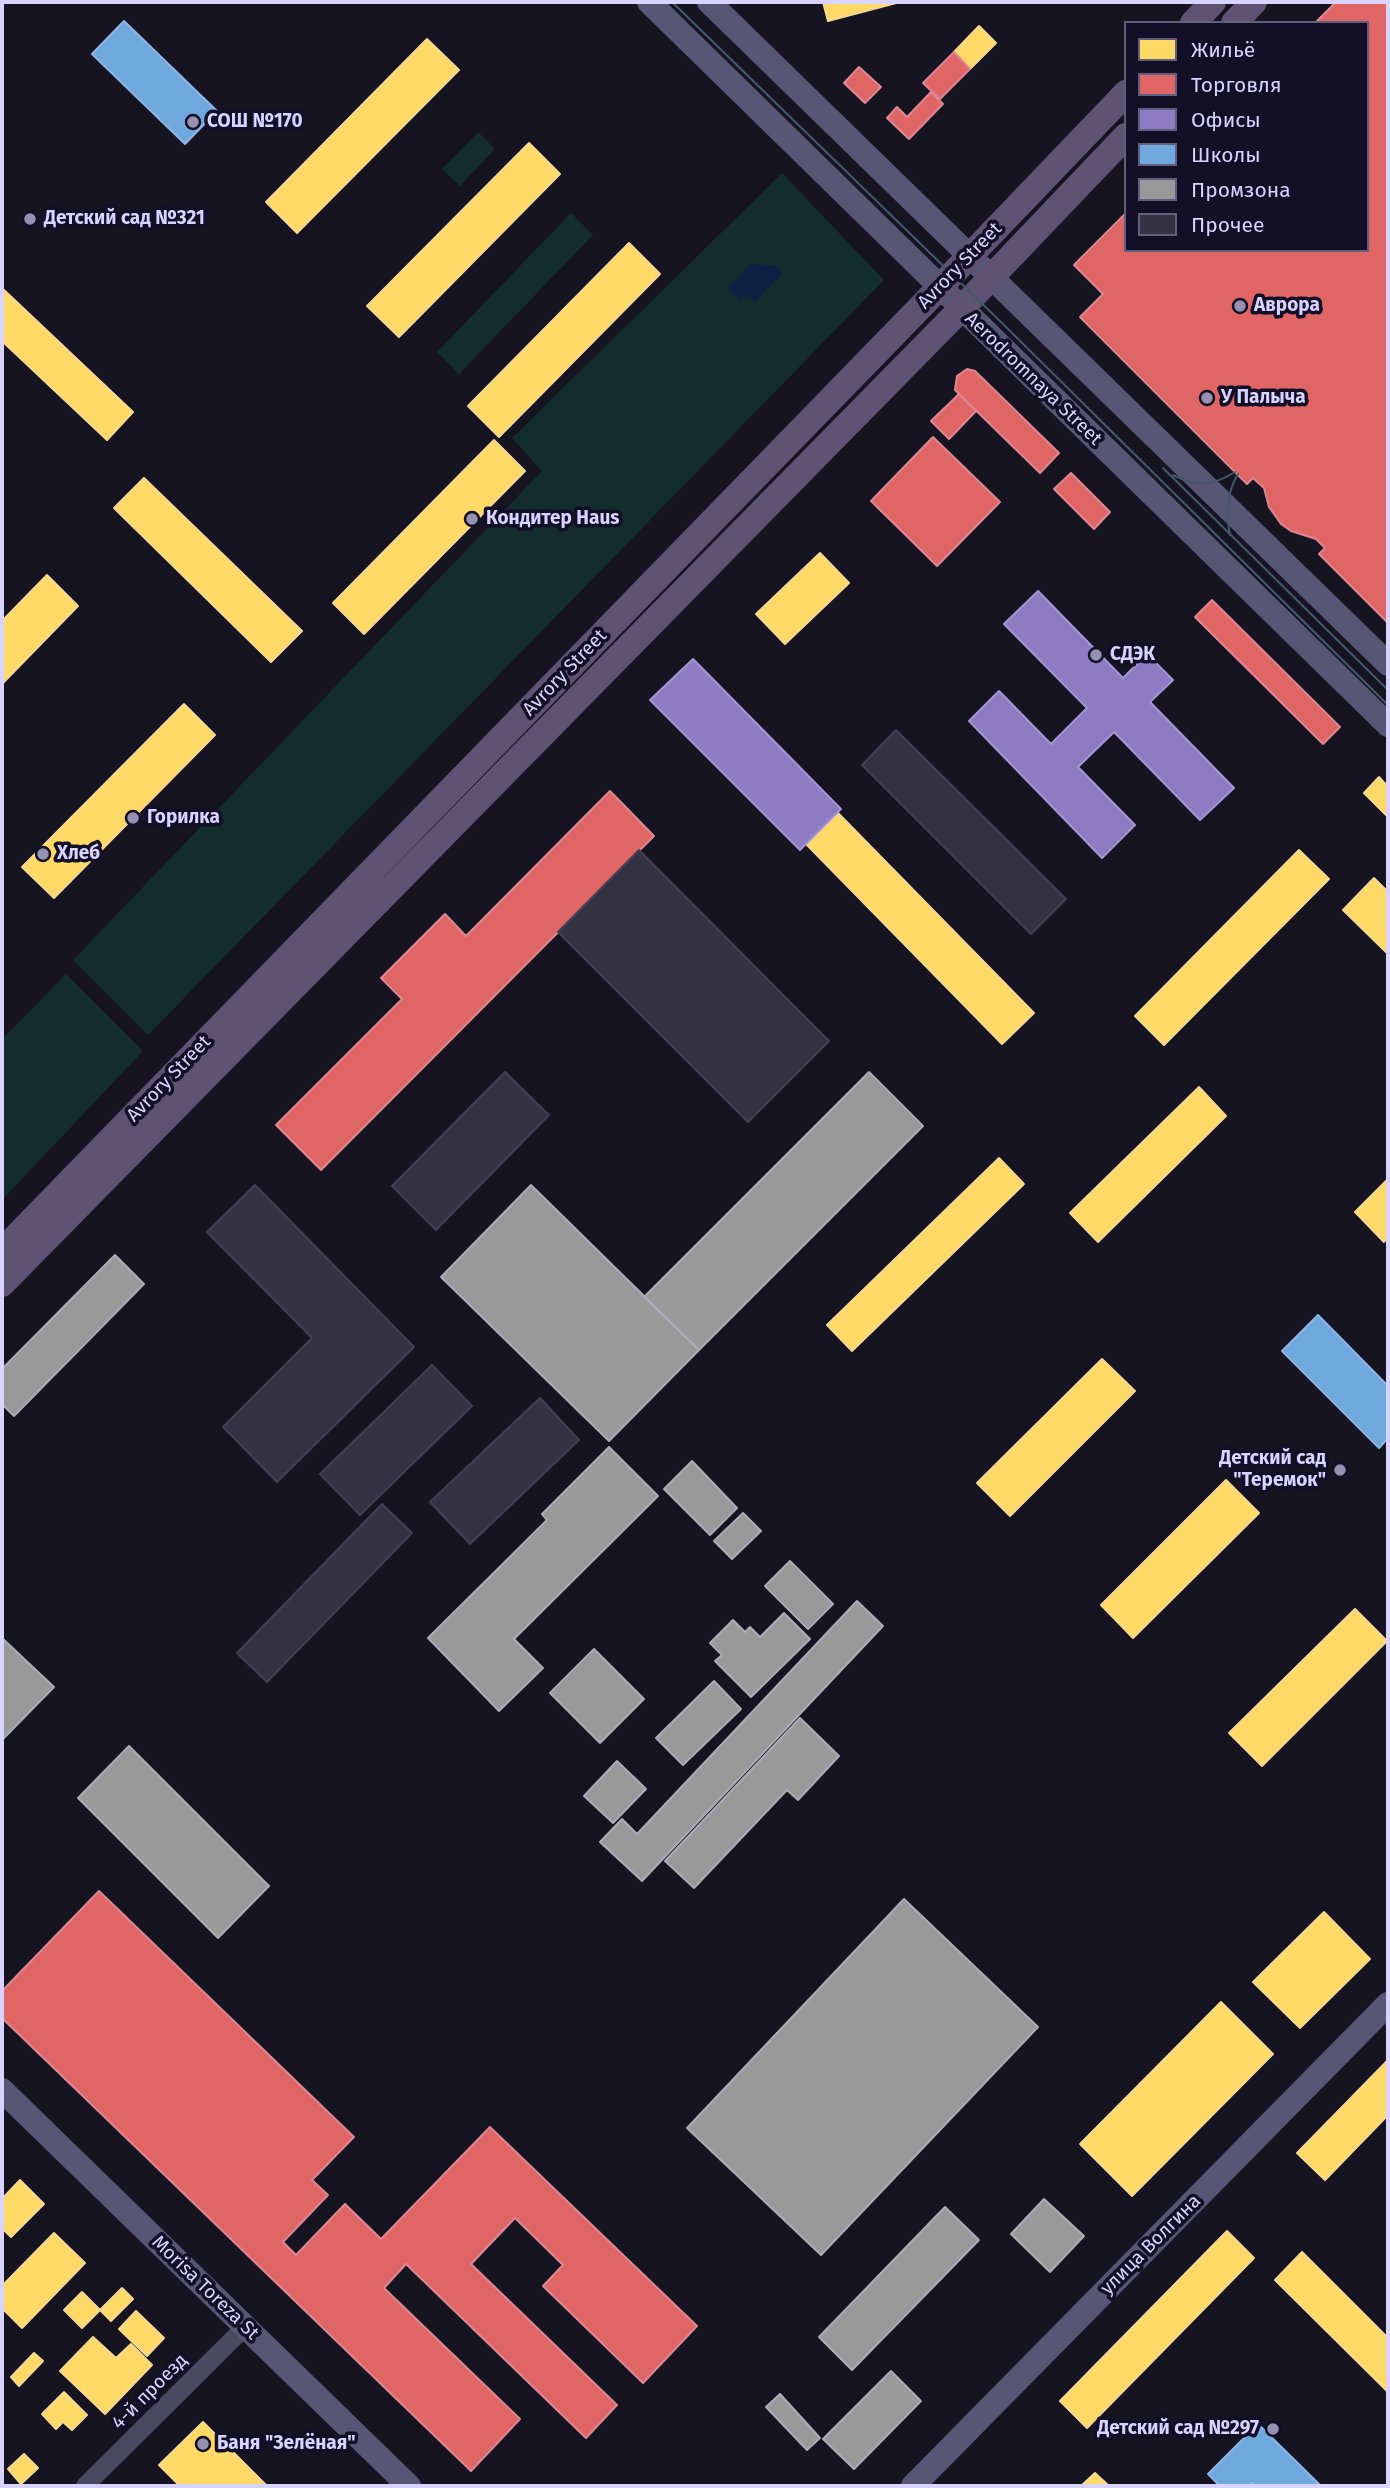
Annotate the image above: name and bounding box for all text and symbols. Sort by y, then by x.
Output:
legend [1124,21,1369,252]
text: Жильё [1191,37,1255,63]
text: Торговля [1191,72,1282,98]
text: Офисы [1191,107,1261,133]
place label: СОШ №170 [207,111,303,133]
marker: СОШ №170 [185,114,201,130]
text: Школы [1191,142,1261,168]
text: Промзона [1191,177,1291,203]
place label: Детский сад №321 [44,208,205,230]
marker: Детский сад №321 [22,211,38,227]
text: Прочее [1191,212,1264,238]
street label: Avrory Street [913,218,1007,314]
place label: Аврора [1254,295,1320,317]
marker: Аврора [1232,298,1248,314]
street label: Aerodromnaya Street [960,308,1106,450]
place label: У Палыча [1221,387,1306,409]
marker: У Палыча [1199,390,1215,406]
place label: Кондитер Haus [486,508,619,530]
marker: Кондитер Haus [464,511,480,527]
street label: Avrory Street [518,625,612,721]
place label: СДЭК [1110,644,1155,666]
marker: СДЭК [1088,647,1104,663]
place label: Горилка [147,807,220,829]
marker: Горилка [125,810,141,826]
place label: Хлеб [57,843,100,865]
marker: Хлеб [35,846,51,862]
street label: Avrory Street [122,1031,216,1127]
place label: Детский сад "Теремок" [1219,1448,1326,1492]
marker: Детский сад "Теремок" [1332,1462,1348,1478]
street label: улица Волгина [1096,2190,1206,2300]
street label: Morisa Toreza St [147,2231,263,2345]
street label: 4-й проезд [107,2349,193,2435]
place label: Детский сад №297 [1097,2418,1259,2440]
marker: Детский сад №297 [1265,2421,1281,2437]
place label: Баня "Зелёная" [217,2433,356,2455]
marker: Баня "Зелёная" [195,2436,211,2452]

